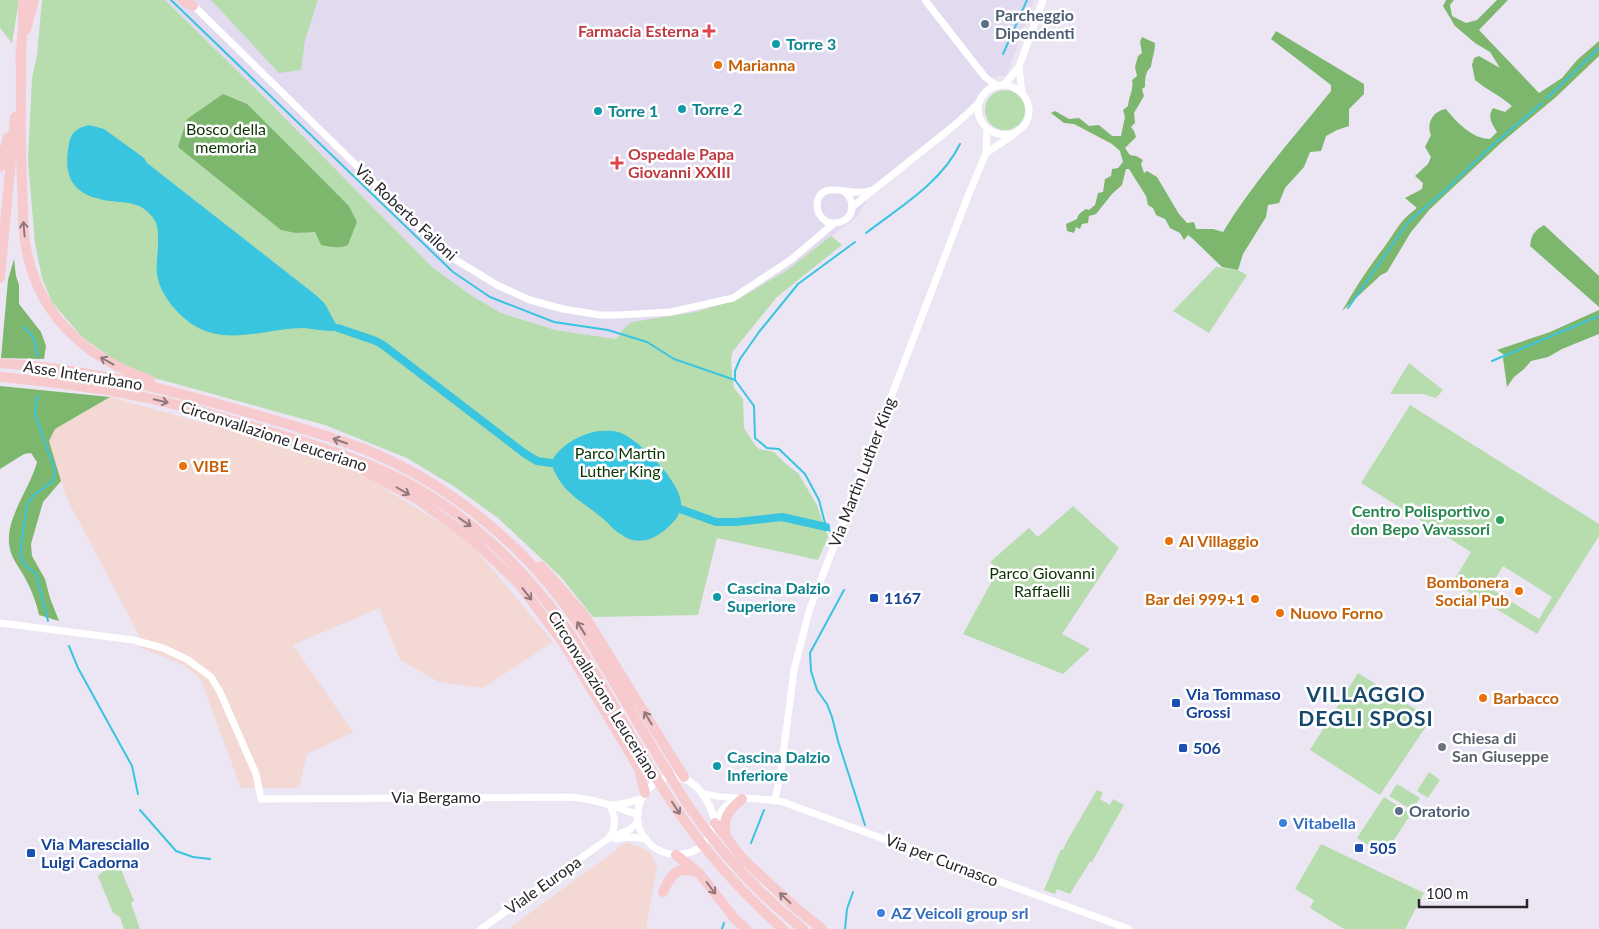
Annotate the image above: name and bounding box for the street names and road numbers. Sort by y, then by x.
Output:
street label: Via Roberto Failoni [351,159,461,264]
street label: Asse Interurbano [22,356,144,393]
street label: Via Martin Luther King [824,394,899,549]
street label: Circonvallazione Leuceriano [178,396,370,475]
street label: Circonvallazione Leuceriano [545,607,664,782]
street label: Via Bergamo [391,787,481,806]
street label: Via per Curnasco [883,829,1001,890]
street label: Viale Europa [501,851,584,918]

